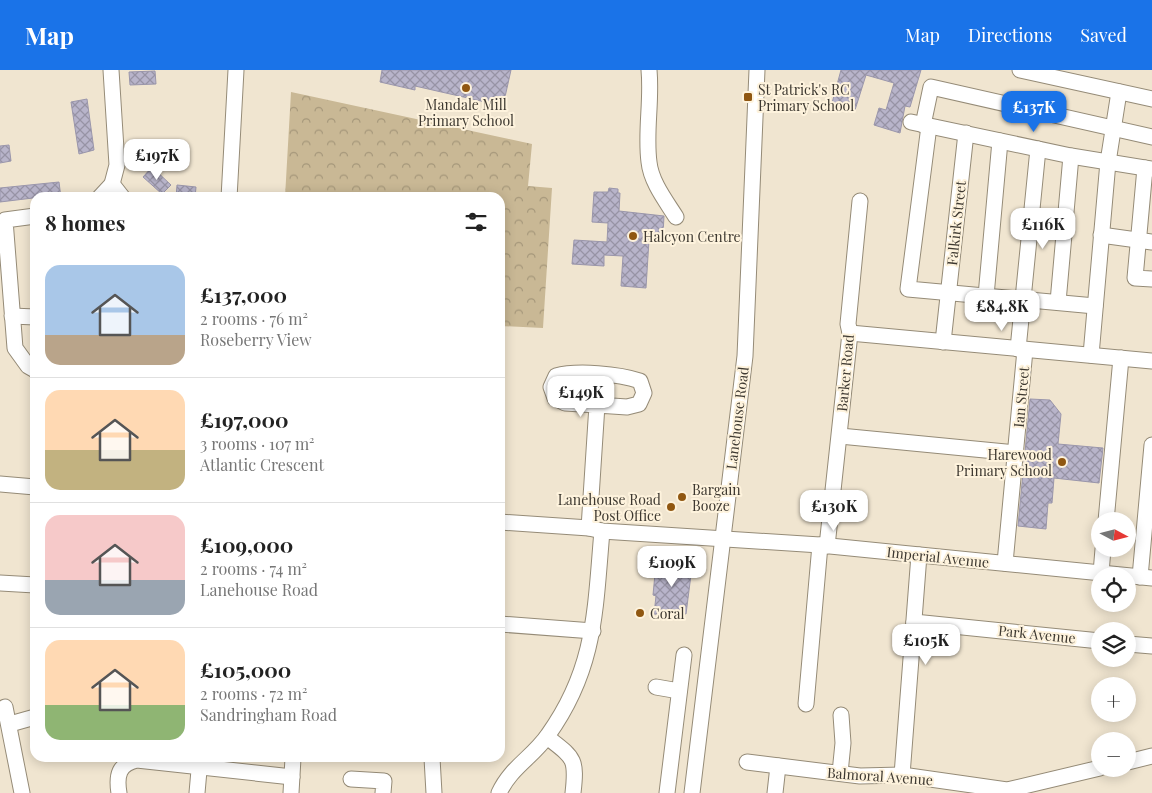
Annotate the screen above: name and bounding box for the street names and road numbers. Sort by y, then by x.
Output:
street label: Falkirk Street [942,179,970,266]
street label: Barker Road [832,334,858,412]
street label: Ian Street [1009,365,1033,428]
street label: Lanehouse Road [721,366,753,470]
street label: Imperial Avenue [886,542,990,572]
street label: Park Avenue [997,620,1077,648]
street label: Balmoral Avenue [826,763,934,789]

